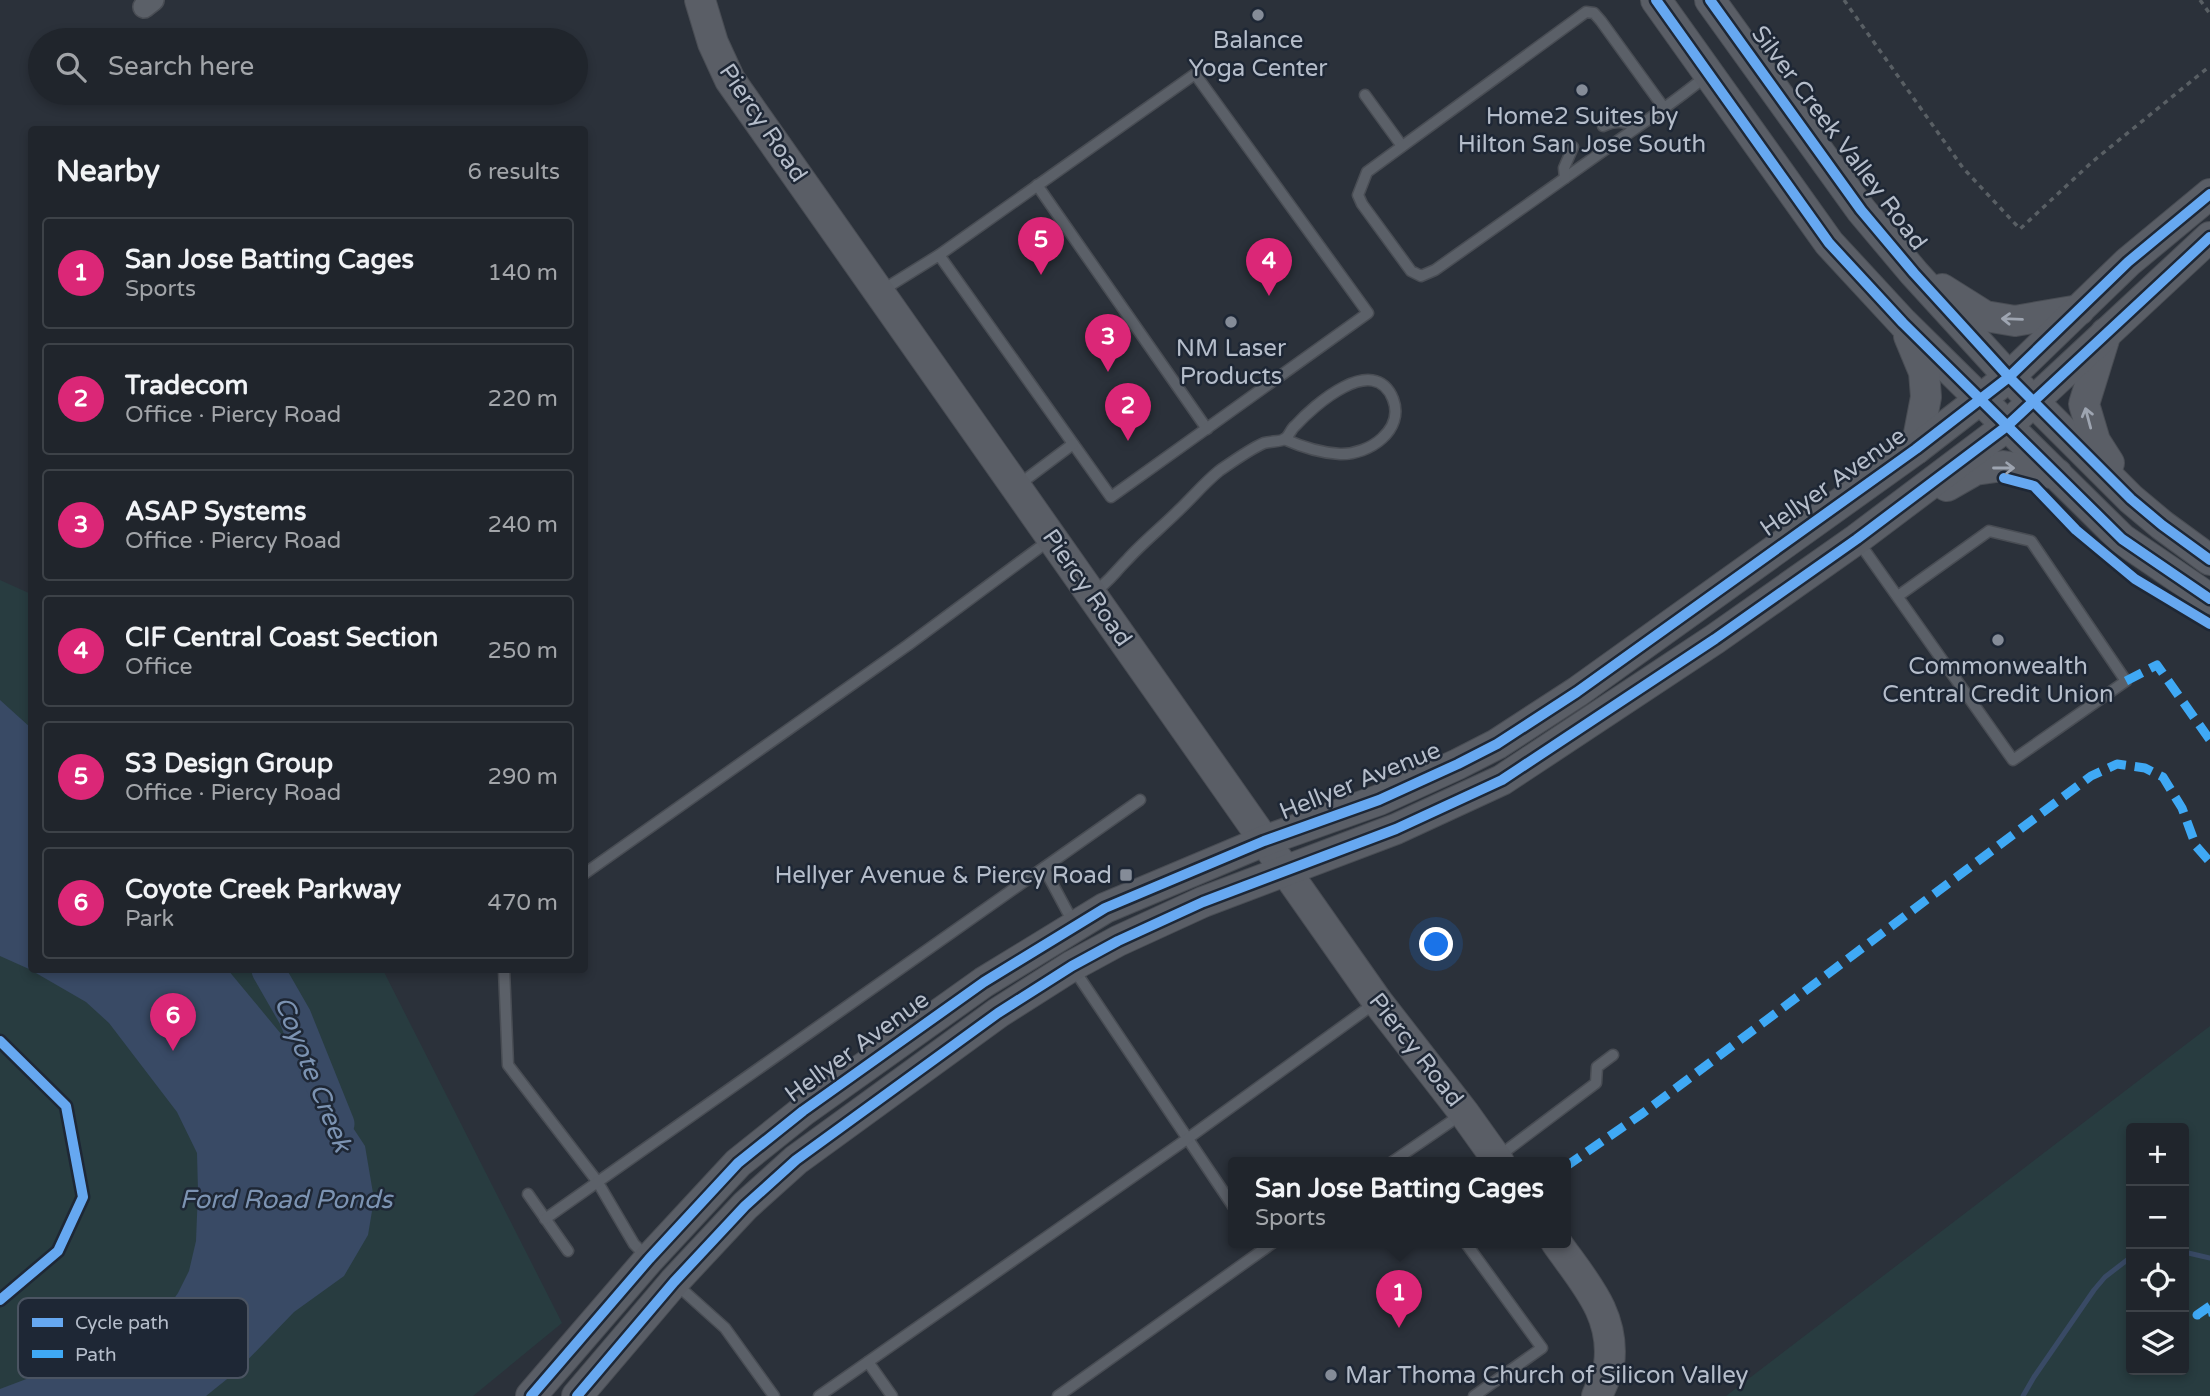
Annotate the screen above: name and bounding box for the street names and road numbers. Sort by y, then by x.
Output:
street label: Silver Creek Valley Road [1745,20,1933,256]
street label: Piercy Road [713,58,813,188]
street label: Hellyer Avenue [1755,421,1911,543]
street label: Piercy Road [1036,524,1138,652]
street label: Hellyer Avenue [1275,736,1445,826]
street label: Hellyer Avenue [779,985,935,1109]
street label: Piercy Road [1363,987,1469,1113]

